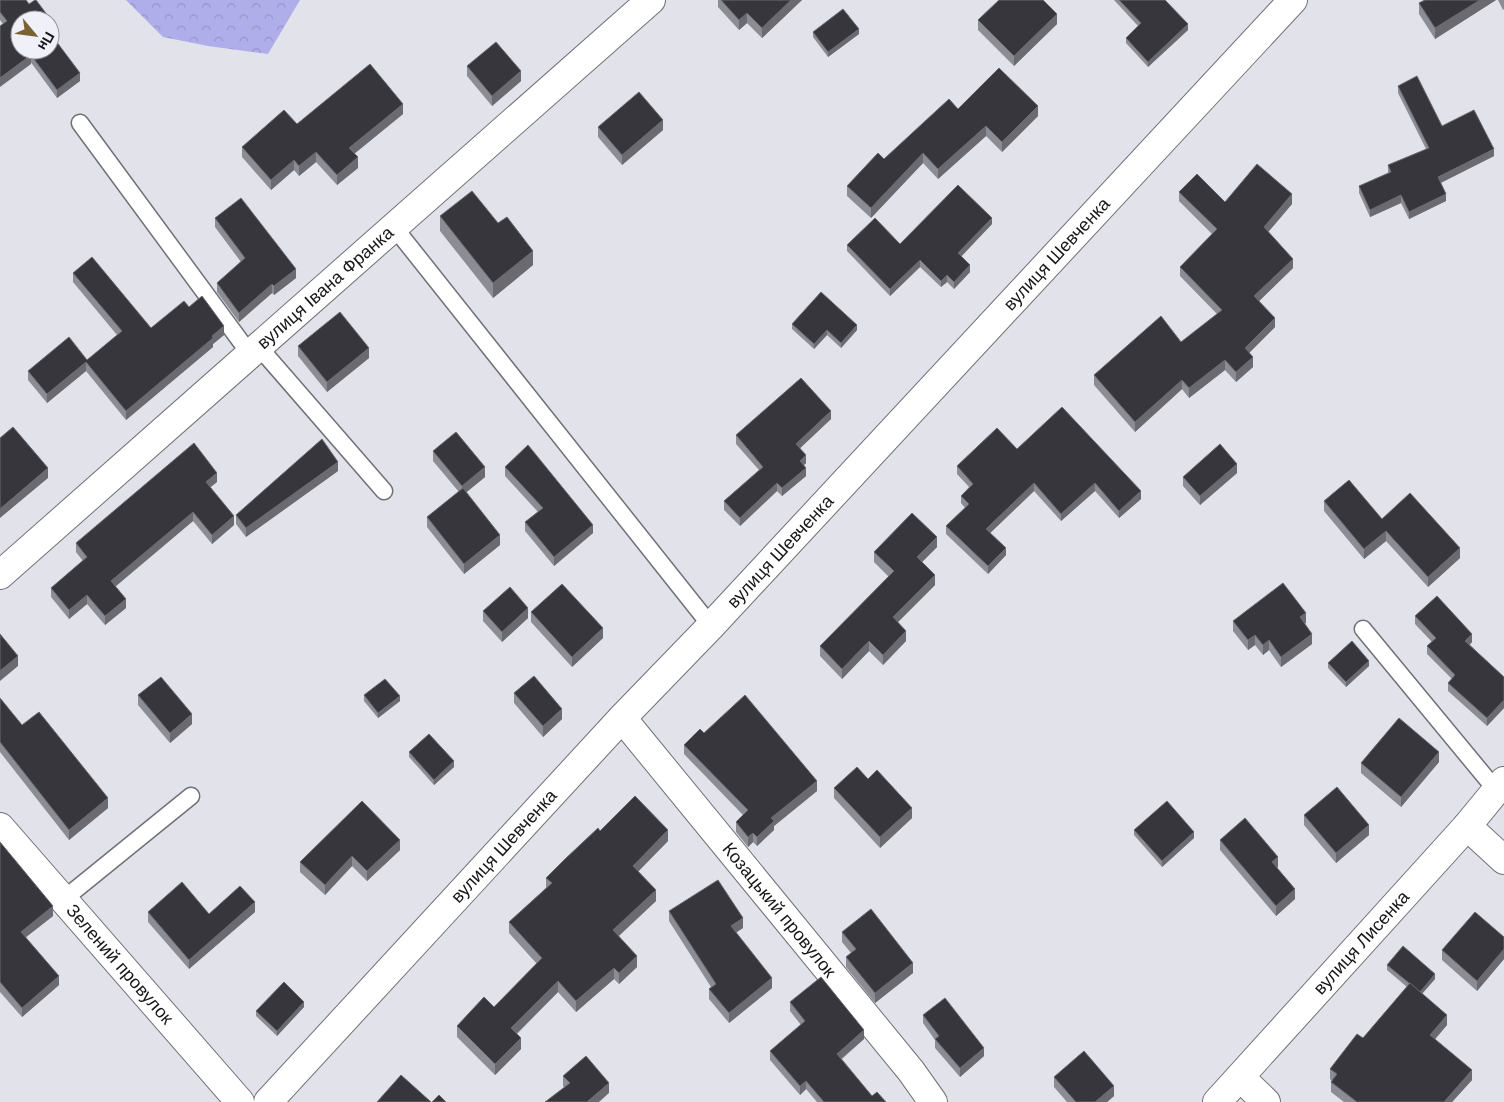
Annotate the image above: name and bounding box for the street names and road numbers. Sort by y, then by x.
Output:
street label: вулиця Шевченка [1000,193,1115,315]
street label: вулиця Івана Франка [253,222,398,353]
street label: вулиця Шевченка [723,490,838,612]
street label: вулиця Шевченка [447,785,562,907]
street label: Козацький провулок [718,839,840,981]
street label: вулиця Лисенка [1309,886,1414,998]
street label: Зелений провулок [62,900,177,1028]

